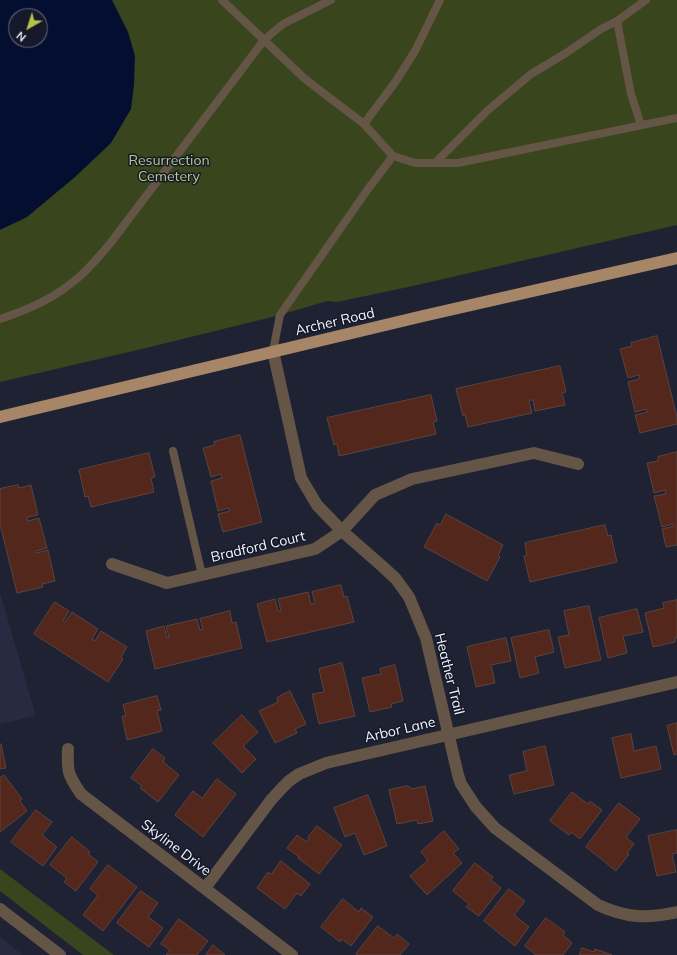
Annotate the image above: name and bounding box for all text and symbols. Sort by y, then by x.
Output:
north arrow [8,8,48,48]
text: N [13,28,29,45]
park label: Resurrection Cemetery [128,153,210,186]
street label: Archer Road [294,305,376,339]
street label: Bradford Court [209,528,307,566]
street label: Heather Trail [431,631,467,717]
street label: Arbor Lane [363,714,437,746]
street label: Skyline Drive [138,816,214,880]

